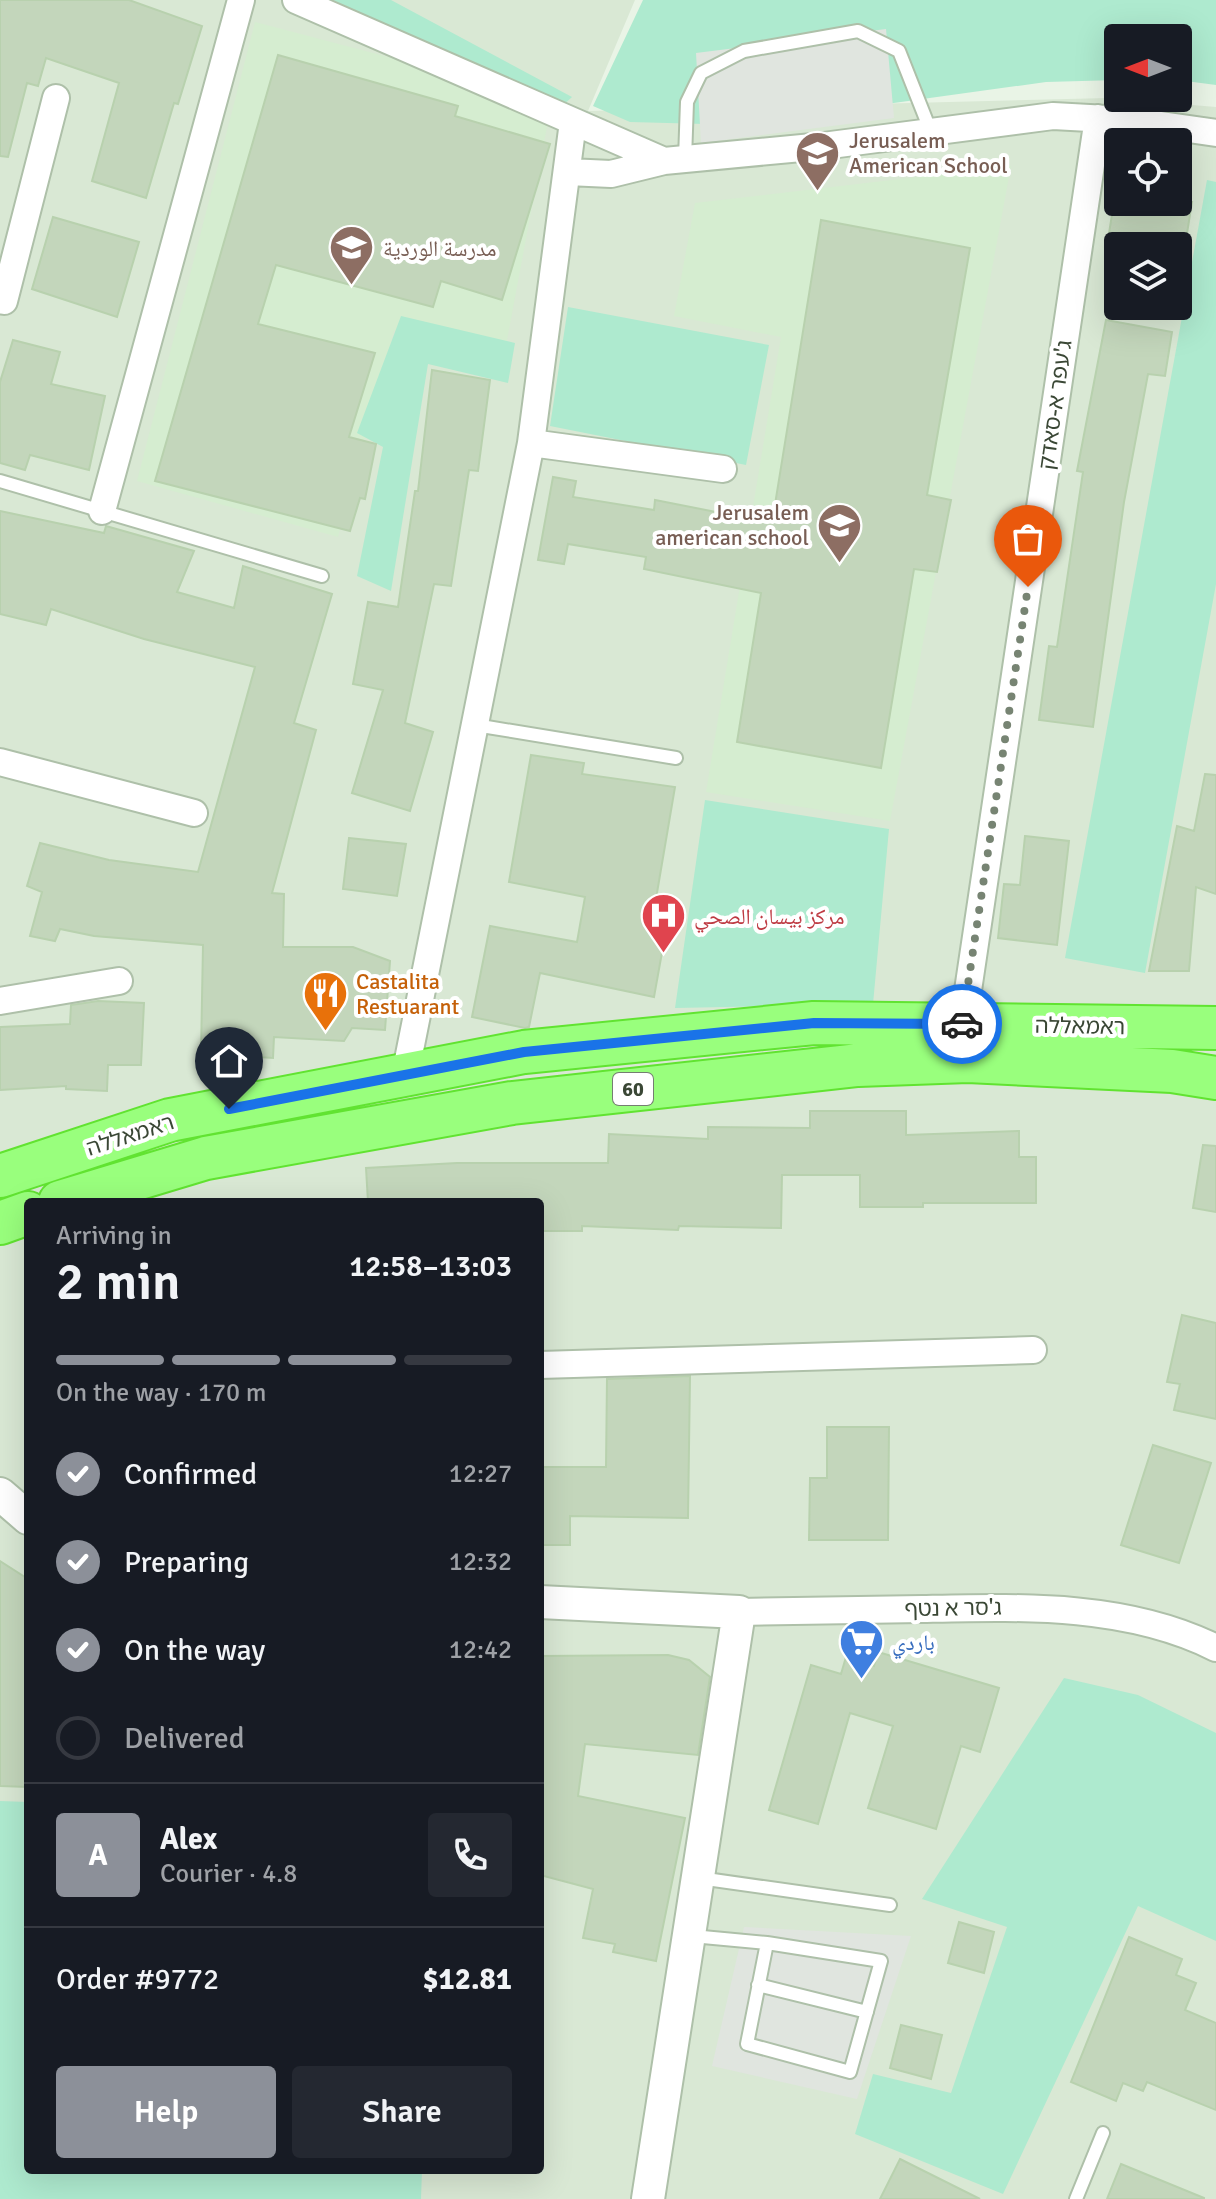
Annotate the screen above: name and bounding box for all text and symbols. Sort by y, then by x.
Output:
north arrow [1104,24,1192,112]
map controls [1104,24,1192,320]
place label: Jerusalem American School [849,127,1008,179]
button: locate [1104,128,1192,216]
school or university icon: Jerusalem American School [794,129,842,192]
school or university icon: مدرسة الوردية [328,224,376,287]
button: layers [1104,232,1192,320]
place label: مدرسة الوردية [383,235,497,262]
street label: ג'עפר א-סאדק [1033,338,1077,472]
place label: Jerusalem american school [655,499,809,551]
school or university icon: Jerusalem american school [816,501,864,564]
pin [994,505,1062,587]
icon: bag [1006,517,1050,561]
hospital icon: مركز بيسان الصحي [639,892,687,955]
place label: مركز بيسان الصحي [694,903,844,933]
place label: Castalita Restuarant [356,968,460,1020]
restaurant icon: Castalita Restuarant [301,970,349,1033]
courier [922,984,1002,1064]
icon: car [940,1002,984,1046]
street label: ראמאללה [1035,1012,1125,1040]
pin [195,1027,263,1109]
icon: home [207,1039,251,1083]
road number: 60 [613,1073,653,1105]
street label: ראמאללה [83,1108,177,1162]
text: Arriving in [56,1220,172,1252]
text: 12:58–13:03 [349,1248,512,1285]
text: 2 min [56,1250,181,1314]
text: On the way · 170 m [56,1377,266,1409]
icon: check [56,1452,100,1496]
text: Confirmed [124,1456,257,1493]
text: 12:27 [449,1458,512,1490]
icon: check [56,1540,100,1584]
text: Preparing [124,1544,249,1581]
text: 12:32 [449,1546,512,1578]
street label: ג'סר א נטף [904,1594,1002,1622]
supermarket icon: باردي [837,1618,885,1681]
icon: check [56,1628,100,1672]
place label: باردي [892,1629,935,1659]
text: On the way [124,1632,265,1669]
text: 12:42 [449,1634,512,1666]
text: Delivered [124,1720,245,1757]
button: phone [428,1813,512,1897]
text: Alex [160,1821,217,1858]
text: A [88,1837,108,1874]
text: Courier · 4.8 [160,1858,297,1890]
text: Order #9772 [56,1961,219,1998]
text: $12.81 [422,1961,512,1998]
button: Help [56,2066,276,2158]
button: Share [292,2066,512,2158]

